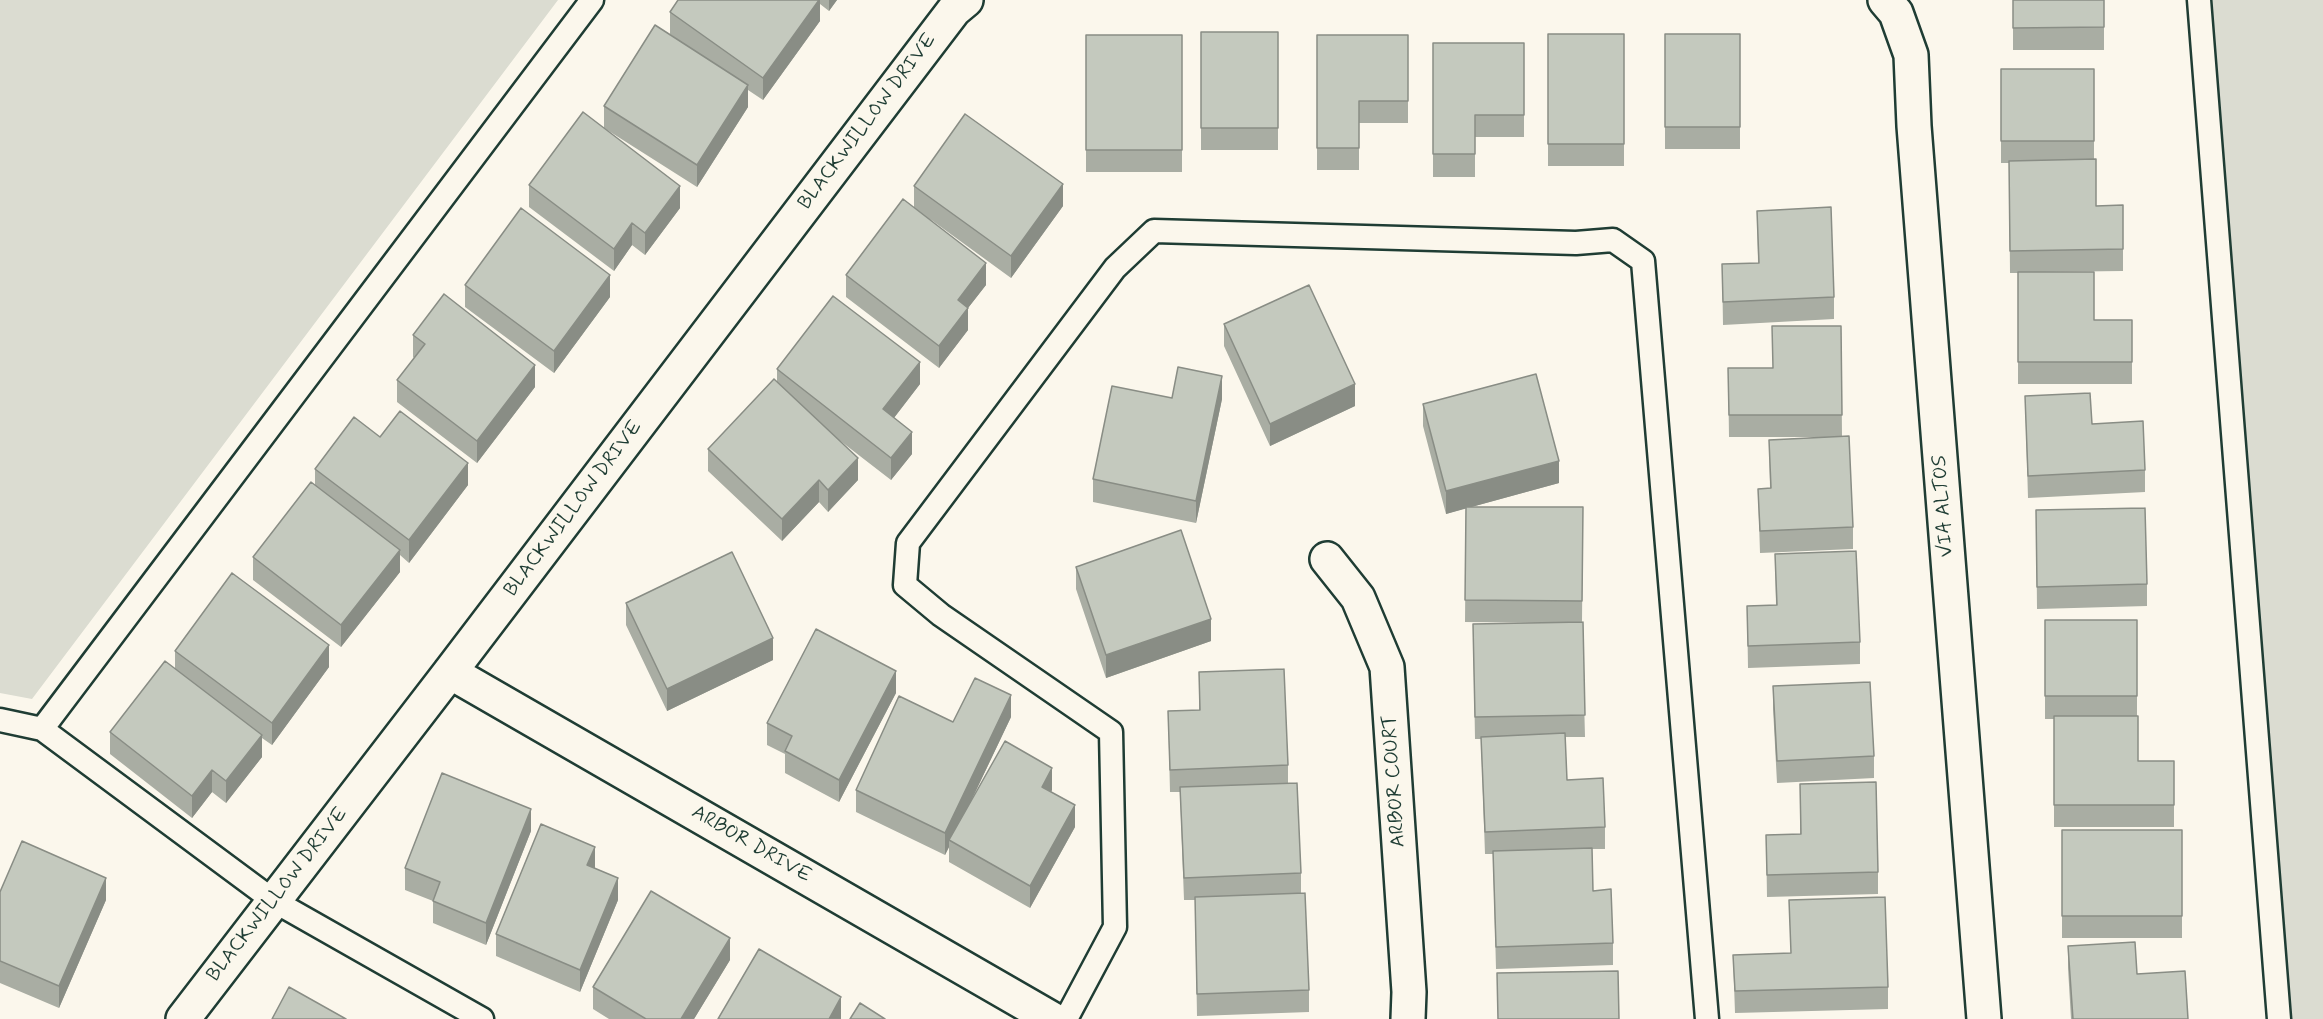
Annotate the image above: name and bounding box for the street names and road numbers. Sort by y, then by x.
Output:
street label: BLACKWILLOW DRIVE [794,29,942,215]
street label: BLACKWILLOW DRIVE [500,416,648,602]
street label: VIA ALTOS [1928,454,1960,558]
street label: ARBOR COURT [1378,714,1412,848]
street label: ARBOR DRIVE [687,801,815,889]
street label: BLACKWILLOW DRIVE [202,803,354,987]

